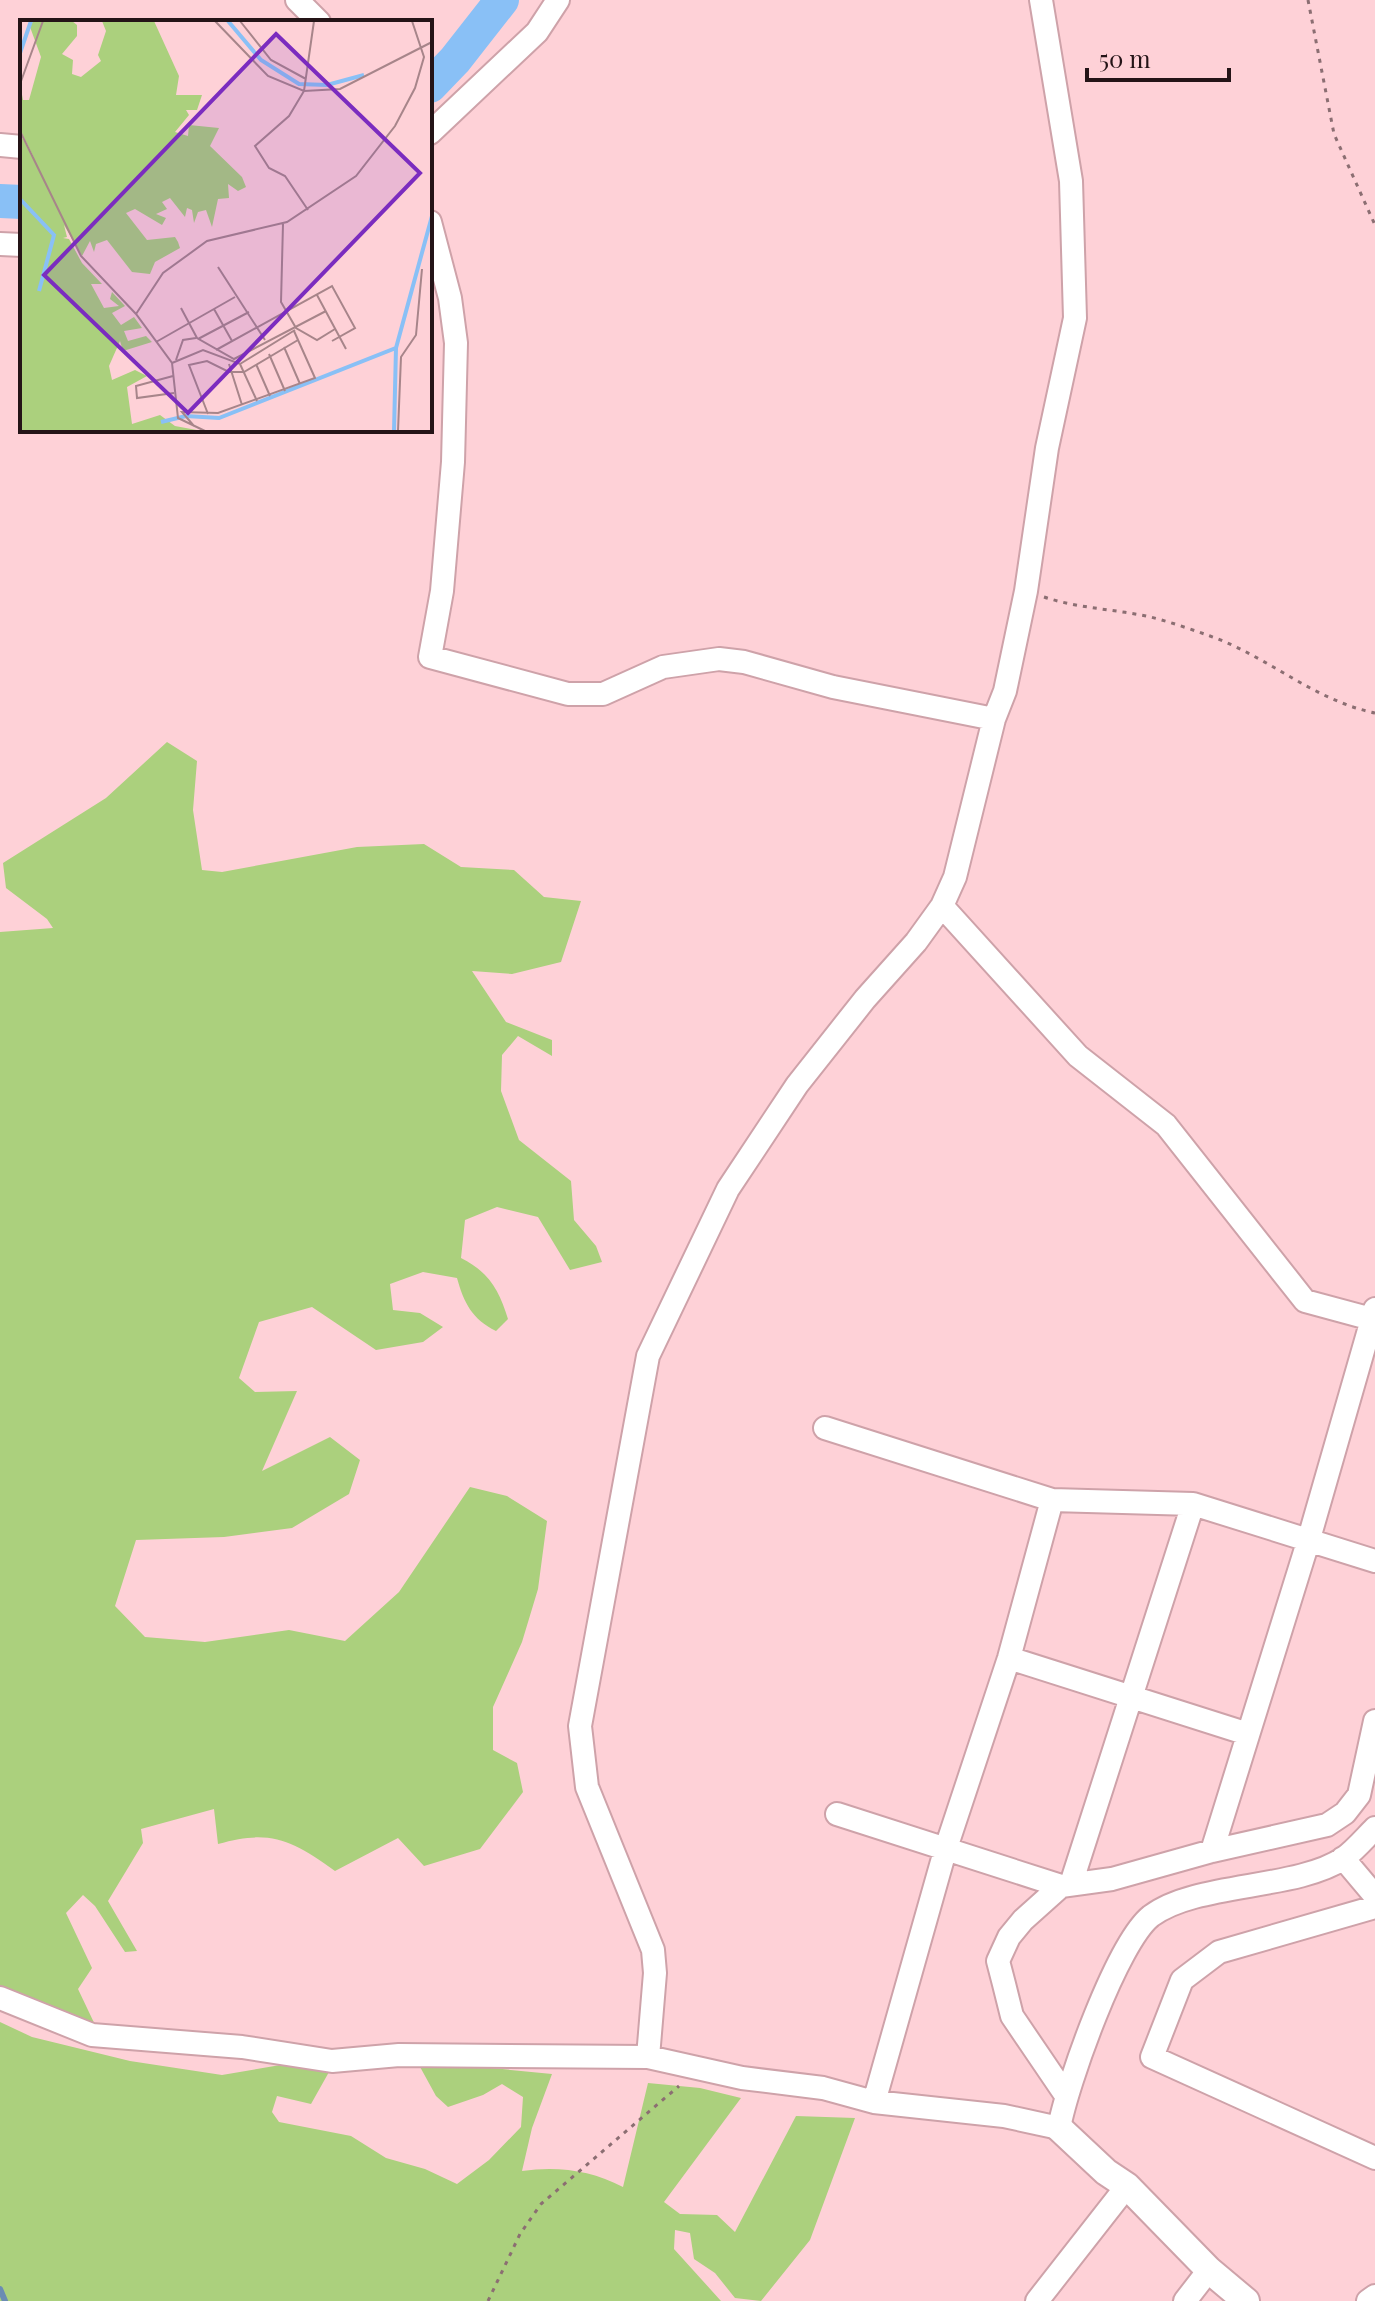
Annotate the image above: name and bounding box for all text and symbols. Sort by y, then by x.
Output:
inset map [20,20,432,432]
scale bar [1087,32,1229,82]
text: 50 m [1099,42,1151,74]

